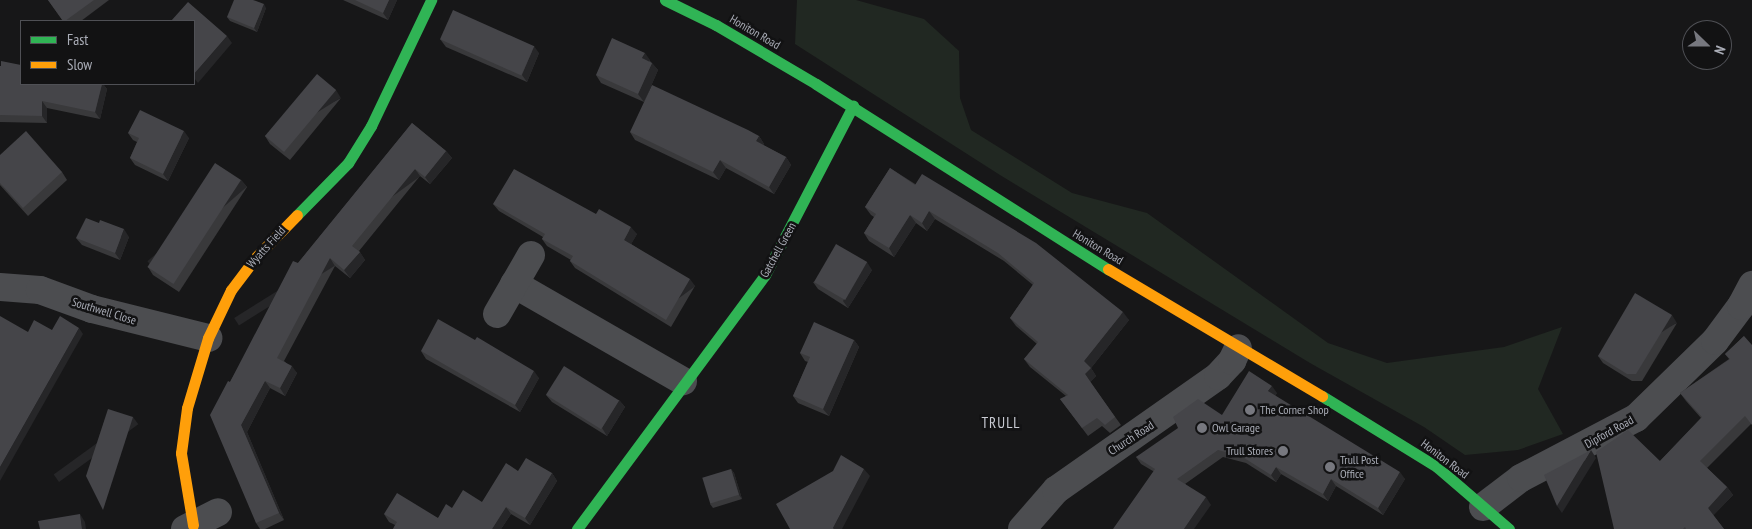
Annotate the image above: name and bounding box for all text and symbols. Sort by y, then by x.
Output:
street label: Honiton Road [727,12,783,52]
legend [20,20,195,85]
north arrow [1682,20,1732,70]
text: Fast [67,30,88,49]
text: N [1710,43,1730,57]
text: Slow [67,55,92,74]
street label: Gatchell Green [757,220,799,280]
street label: Wyatts Field [244,223,288,271]
street label: Honiton Road [1070,226,1126,268]
street label: Southwell Close [70,294,138,328]
place label: The Corner Shop [1260,403,1329,417]
marker: The Corner Shop [1244,404,1256,416]
street label: Dipford Road [1582,413,1636,451]
district label: TRULL [981,414,1021,432]
street label: Church Road [1105,418,1157,458]
place label: Owl Garage [1212,421,1260,435]
marker: Owl Garage [1196,422,1208,434]
street label: Honiton Road [1418,436,1472,482]
place label: Trull Stores [1226,444,1273,458]
marker: Trull Stores [1277,445,1289,457]
place label: Trull Post Office [1340,453,1379,481]
marker: Trull Post Office [1324,461,1336,473]

